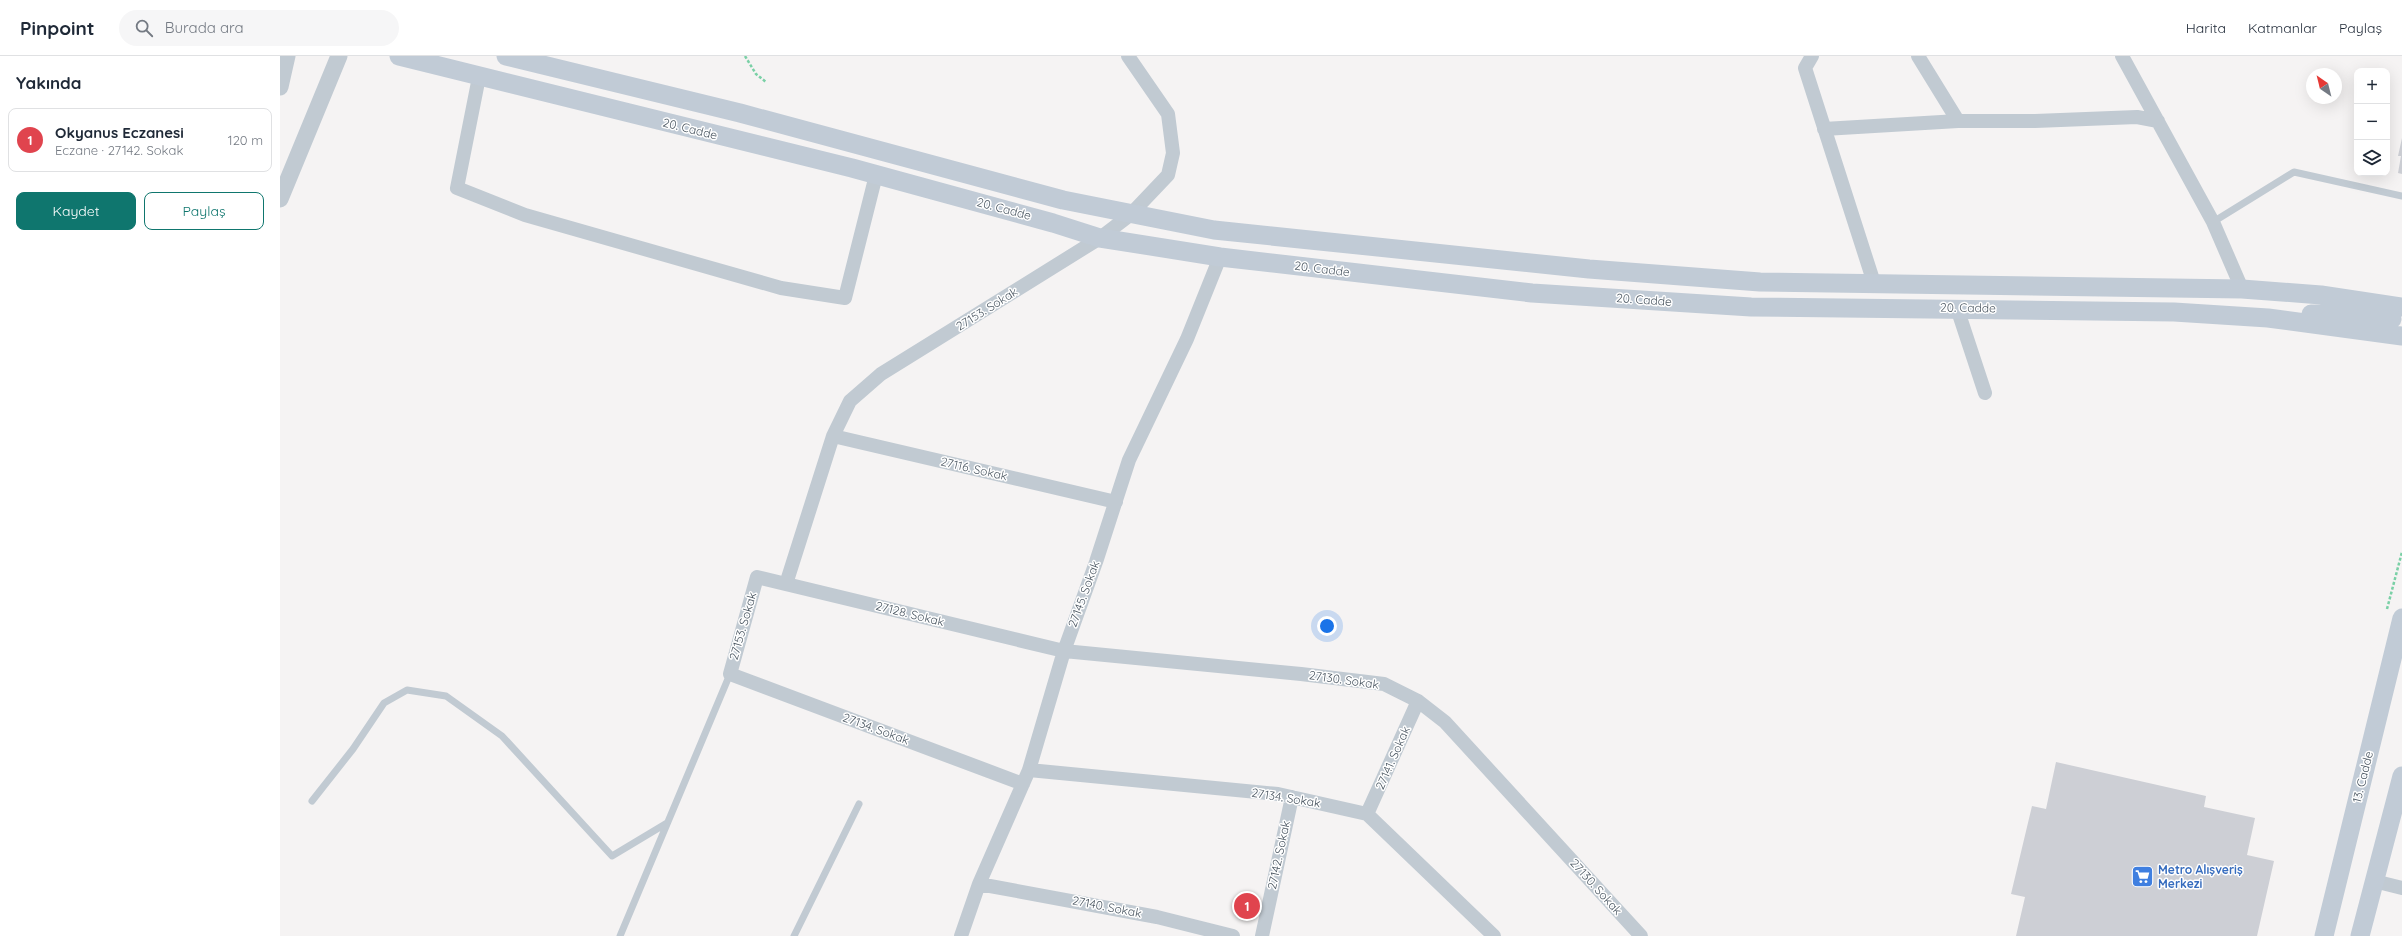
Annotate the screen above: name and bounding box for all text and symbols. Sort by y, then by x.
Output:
search box [119,10,399,46]
text: Pinpoint [20,16,95,40]
icon: search [133,17,155,39]
text: Burada ara [165,18,244,37]
text: Harita [2186,19,2226,37]
text: Katmanlar [2248,19,2317,37]
text: Paylaş [2339,19,2382,37]
north arrow [2306,68,2342,104]
map controls [2354,68,2390,176]
button: + [2354,68,2390,104]
text: Yakında [16,72,81,93]
button: − [2354,104,2390,140]
street label: 20. Cadde [661,115,719,143]
text: Okyanus Eczanesi [55,123,184,142]
text: 1 [27,132,33,148]
text: 120 m [228,132,263,148]
button: layers [2354,140,2390,176]
text: Eczane · 27142. Sokak [55,142,183,158]
button: Kaydet [16,192,136,230]
button: Paylaş [144,192,264,230]
street label: 20. Cadde [975,194,1033,223]
street label: 20. Cadde [1294,258,1351,279]
street label: 27153. Sokak [953,284,1020,333]
street label: 20. Cadde [1616,290,1673,309]
street label: 20. Cadde [1940,300,1996,315]
street label: 27116. Sokak [939,454,1009,483]
street label: 27145. Sokak [1065,559,1102,629]
street label: 27153. Sokak [726,590,759,662]
street label: 27128. Sokak [874,598,946,629]
your location [1317,616,1337,636]
street label: 27130. Sokak [1308,667,1380,692]
street label: 27134. Sokak [841,710,911,748]
street label: 27141. Sokak [1372,724,1413,792]
street label: 13. Cadde [2349,749,2376,804]
street label: 27134. Sokak [1250,785,1322,810]
street label: 27142. Sokak [1264,819,1293,891]
street label: 27130. Sokak [1567,855,1626,918]
place label: Metro Alışveriş Merkezi [2158,862,2243,891]
supermarket icon: Metro Alışveriş Merkezi [2130,864,2156,890]
pin: 1 [1234,891,1260,921]
street label: 27140. Sokak [1071,892,1143,921]

